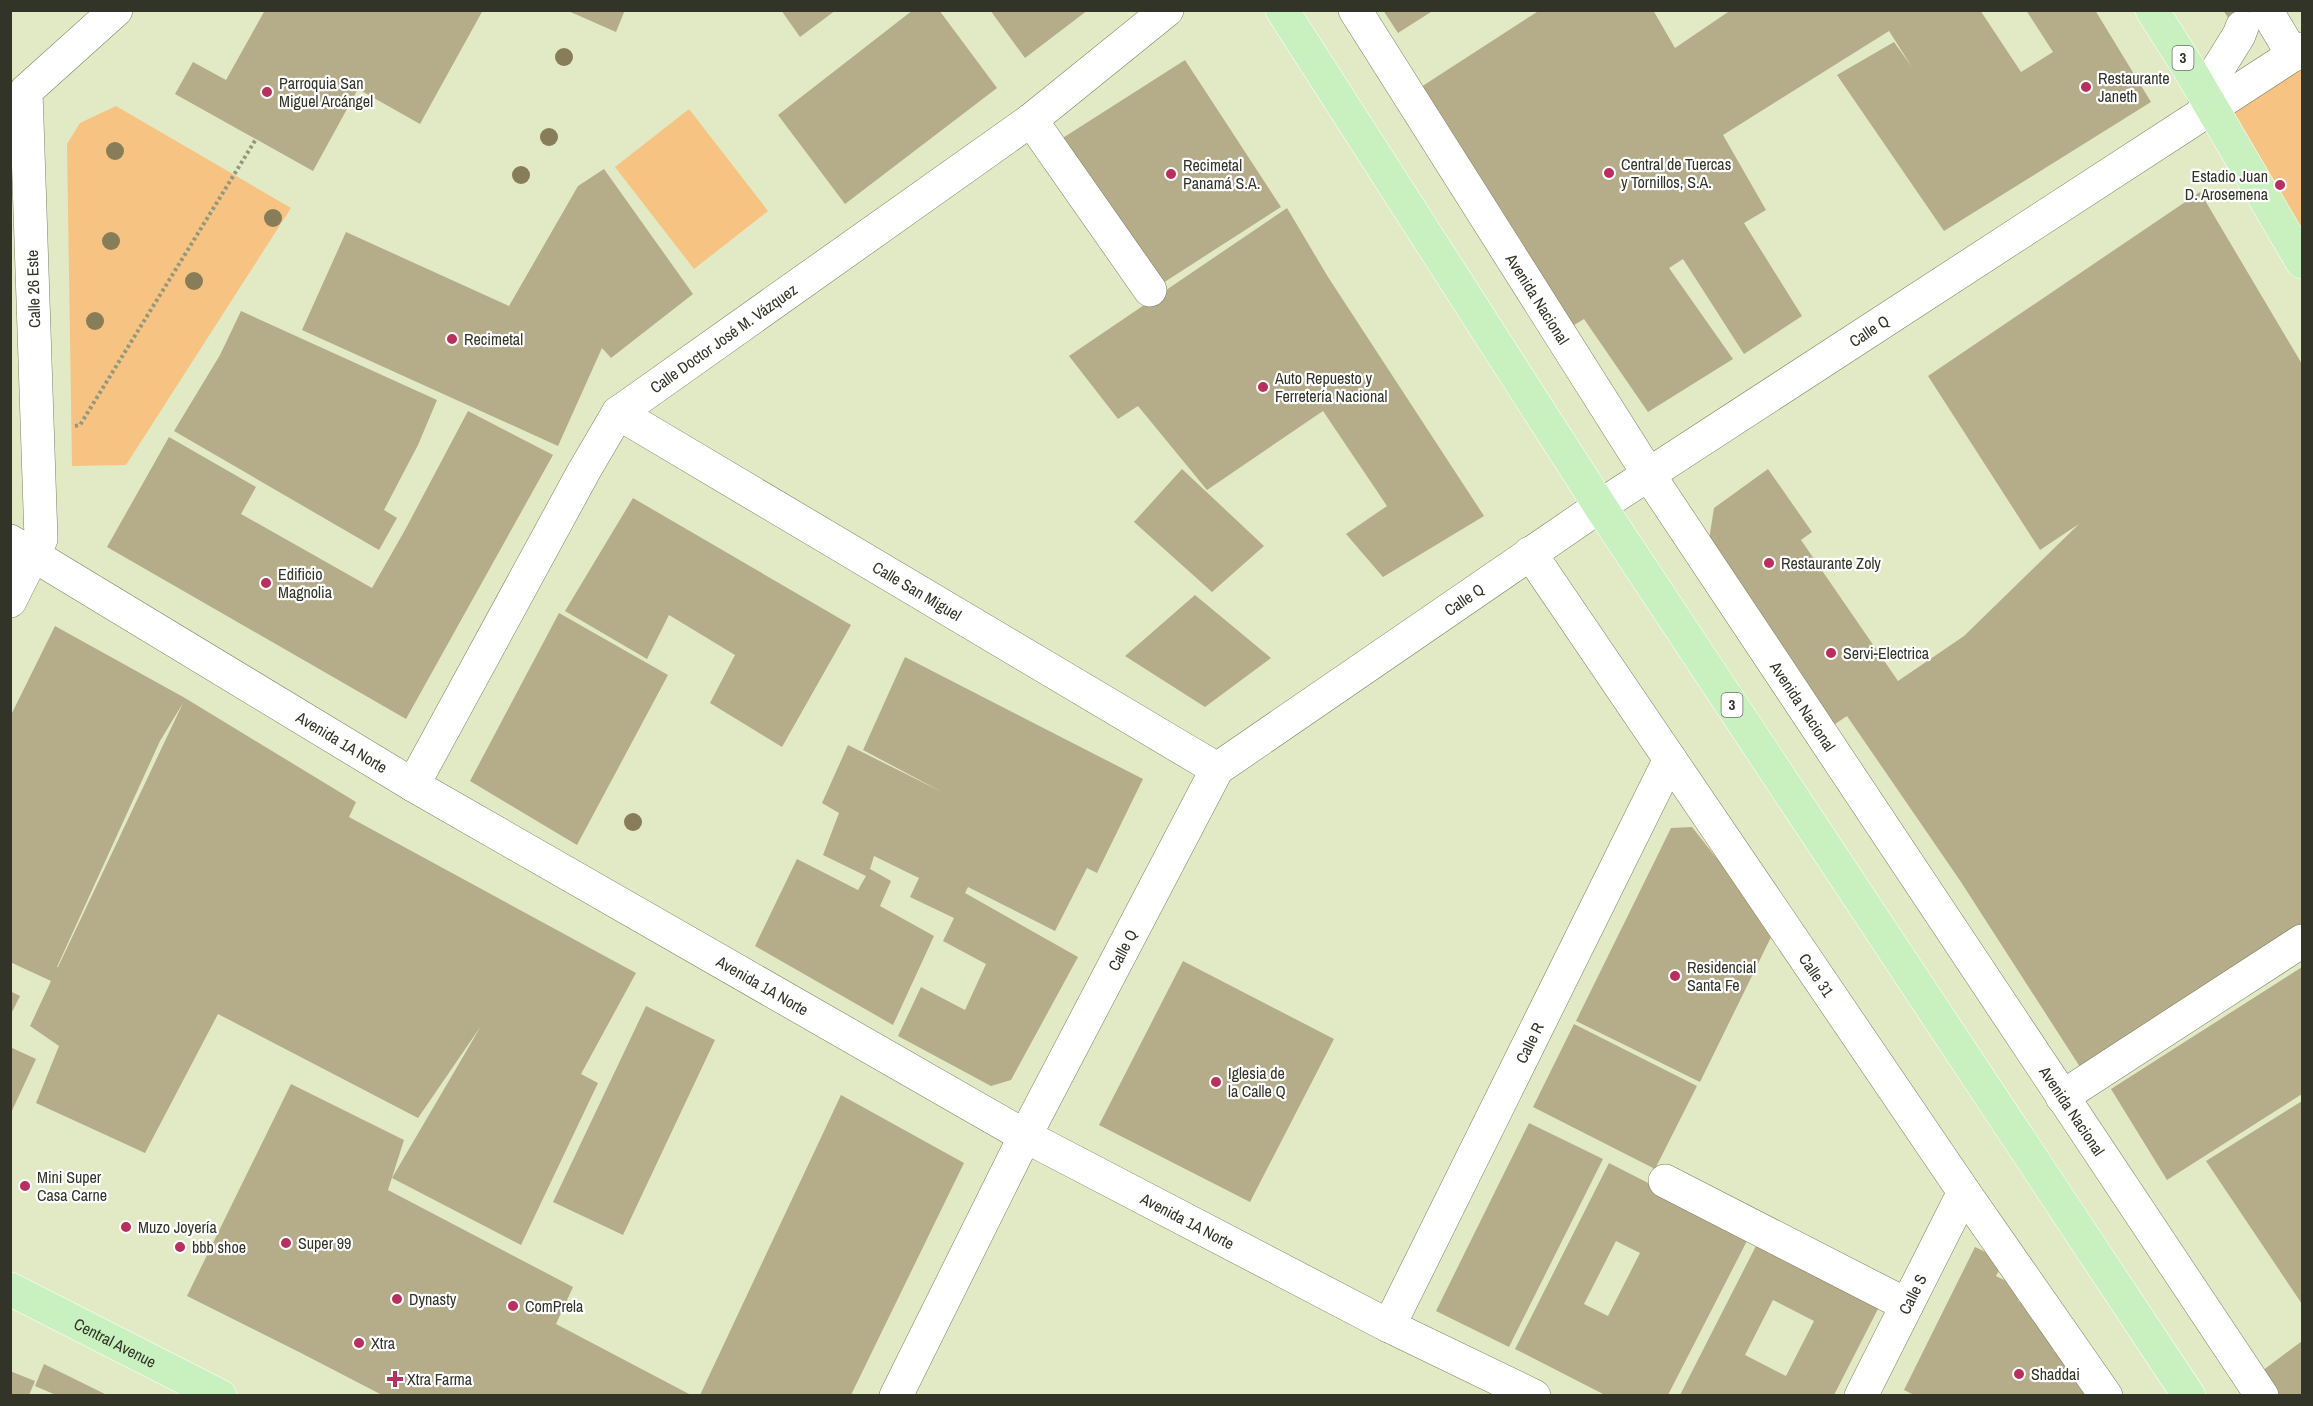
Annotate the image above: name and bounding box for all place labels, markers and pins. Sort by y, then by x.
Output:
place label: Restaurante Janeth [2098,67,2169,107]
place label: Parroquia San Miguel Arcángel [279,72,373,112]
marker: Restaurante Janeth [2079,80,2093,94]
marker: Parroquia San Miguel Arcángel [260,85,274,99]
place label: Central de Tuercas y Tornillos, S.A. [1621,153,1731,193]
place label: Recimetal Panamá S.A. [1183,154,1260,194]
place label: Estadio Juan D. Arosemena [2185,165,2269,205]
marker: Central de Tuercas y Tornillos, S.A. [1602,166,1616,180]
marker: Recimetal Panamá S.A. [1164,167,1178,181]
marker: Estadio Juan D. Arosemena [2273,178,2287,192]
place label: Recimetal [464,328,523,350]
marker: Recimetal [445,332,459,346]
place label: Auto Repuesto y Ferretería Nacional [1274,367,1387,407]
marker: Auto Repuesto y Ferretería Nacional [1256,380,1270,394]
place label: Restaurante Zoly [1781,552,1881,574]
marker: Restaurante Zoly [1762,556,1776,570]
place label: Edificio Magnolia [278,563,333,603]
marker: Edificio Magnolia [259,576,273,590]
place label: Servi-Electrica [1843,642,1930,664]
marker: Servi-Electrica [1824,646,1838,660]
place label: Residencial Santa Fe [1687,956,1756,996]
marker: Residencial Santa Fe [1668,969,1682,983]
place label: Iglesia de la Calle Q [1228,1062,1286,1102]
marker: Iglesia de la Calle Q [1209,1075,1223,1089]
place label: Mini Super Casa Carne [37,1166,107,1206]
marker: Mini Super Casa Carne [18,1179,32,1193]
place label: Muzo Joyería [138,1216,217,1238]
marker: Muzo Joyería [119,1220,133,1234]
place label: Super 99 [298,1232,351,1254]
place label: bbb shoe [192,1236,246,1258]
marker: Super 99 [279,1236,293,1250]
marker: bbb shoe [173,1240,187,1254]
place label: Dynasty [409,1288,457,1310]
marker: Dynasty [390,1292,404,1306]
place label: ComPrela [525,1295,584,1317]
marker: ComPrela [506,1299,520,1313]
place label: Xtra [371,1332,396,1354]
marker: Xtra [352,1336,366,1350]
place label: Shaddai [2031,1363,2080,1385]
marker: Shaddai [2012,1367,2026,1381]
place label: Xtra Farma [407,1368,473,1390]
marker: Xtra Farma [388,1372,402,1386]

